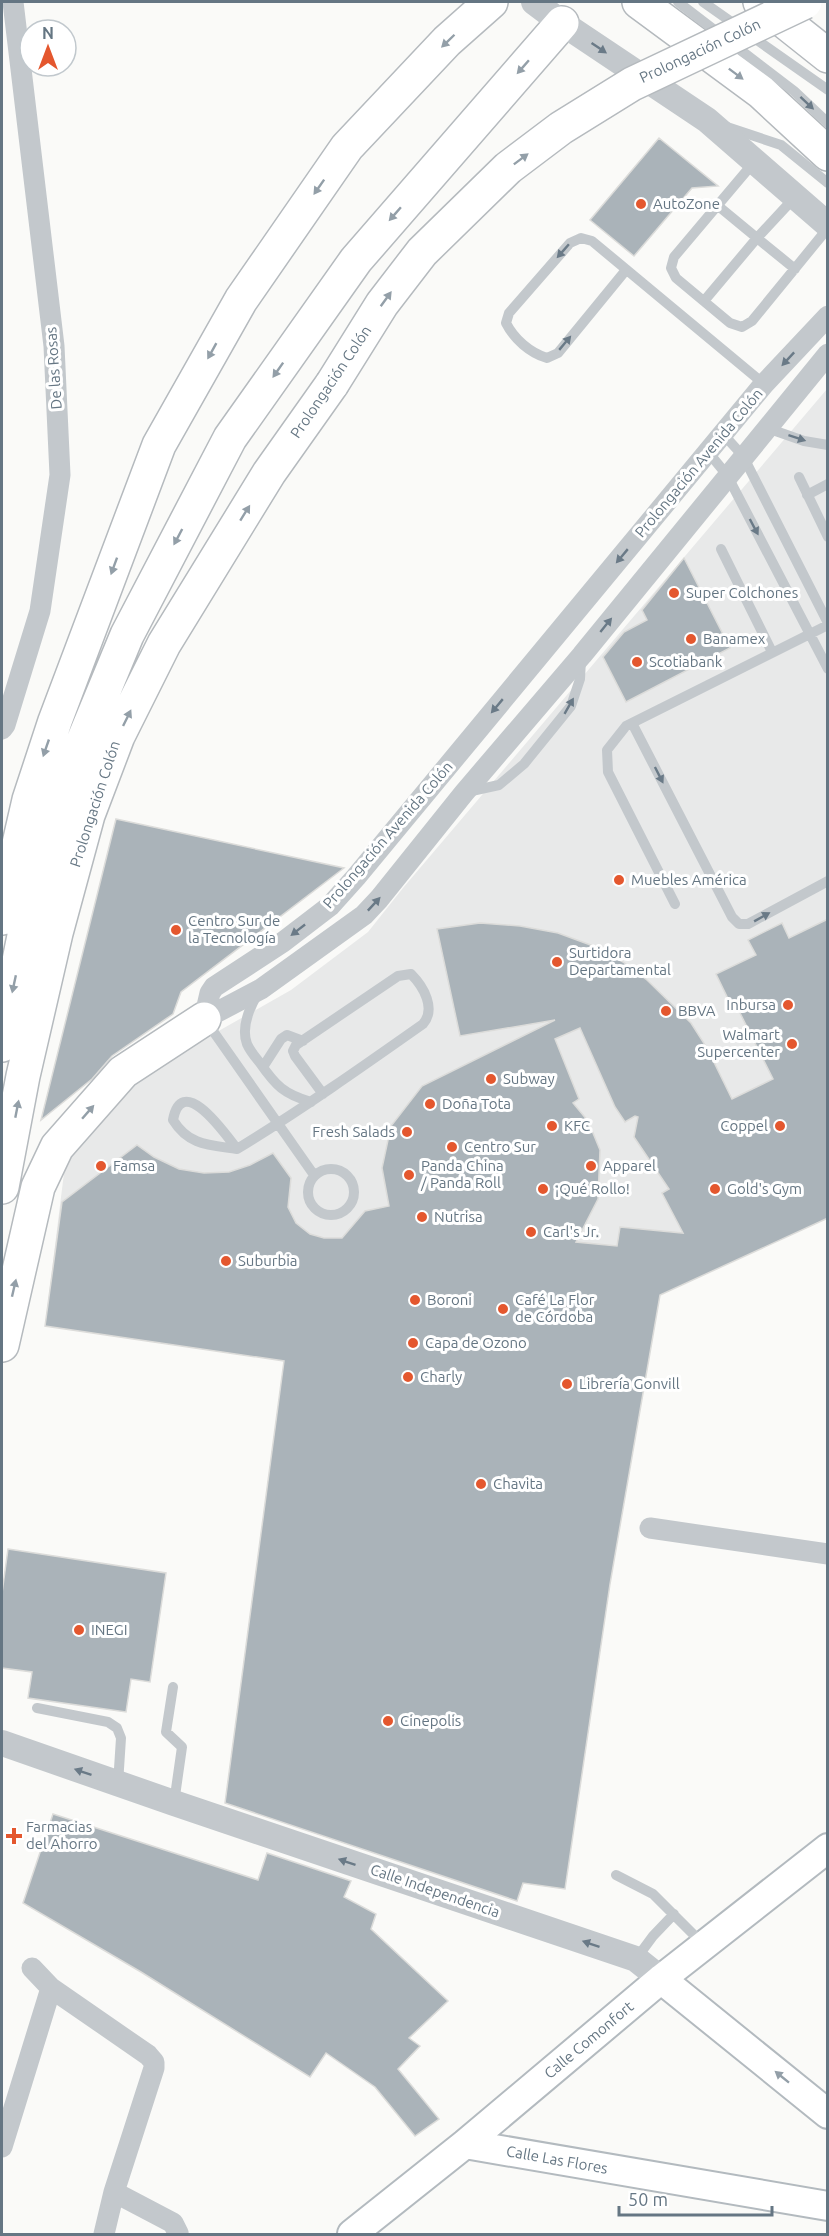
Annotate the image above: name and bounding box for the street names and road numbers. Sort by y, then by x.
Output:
street label: Prolongación Colón [637,15,763,86]
street label: Prolongación Colón [287,322,374,441]
street label: De las Rosas [42,326,65,410]
street label: Prolongación Avenida Colón [631,385,766,540]
street label: Prolongación Colón [66,739,123,869]
street label: Prolongación Avenida Colón [319,758,456,912]
street label: Calle Independencia [368,1860,502,1921]
street label: Calle Comonfort [541,1997,637,2082]
street label: Calle Las Flores [505,2142,609,2177]

